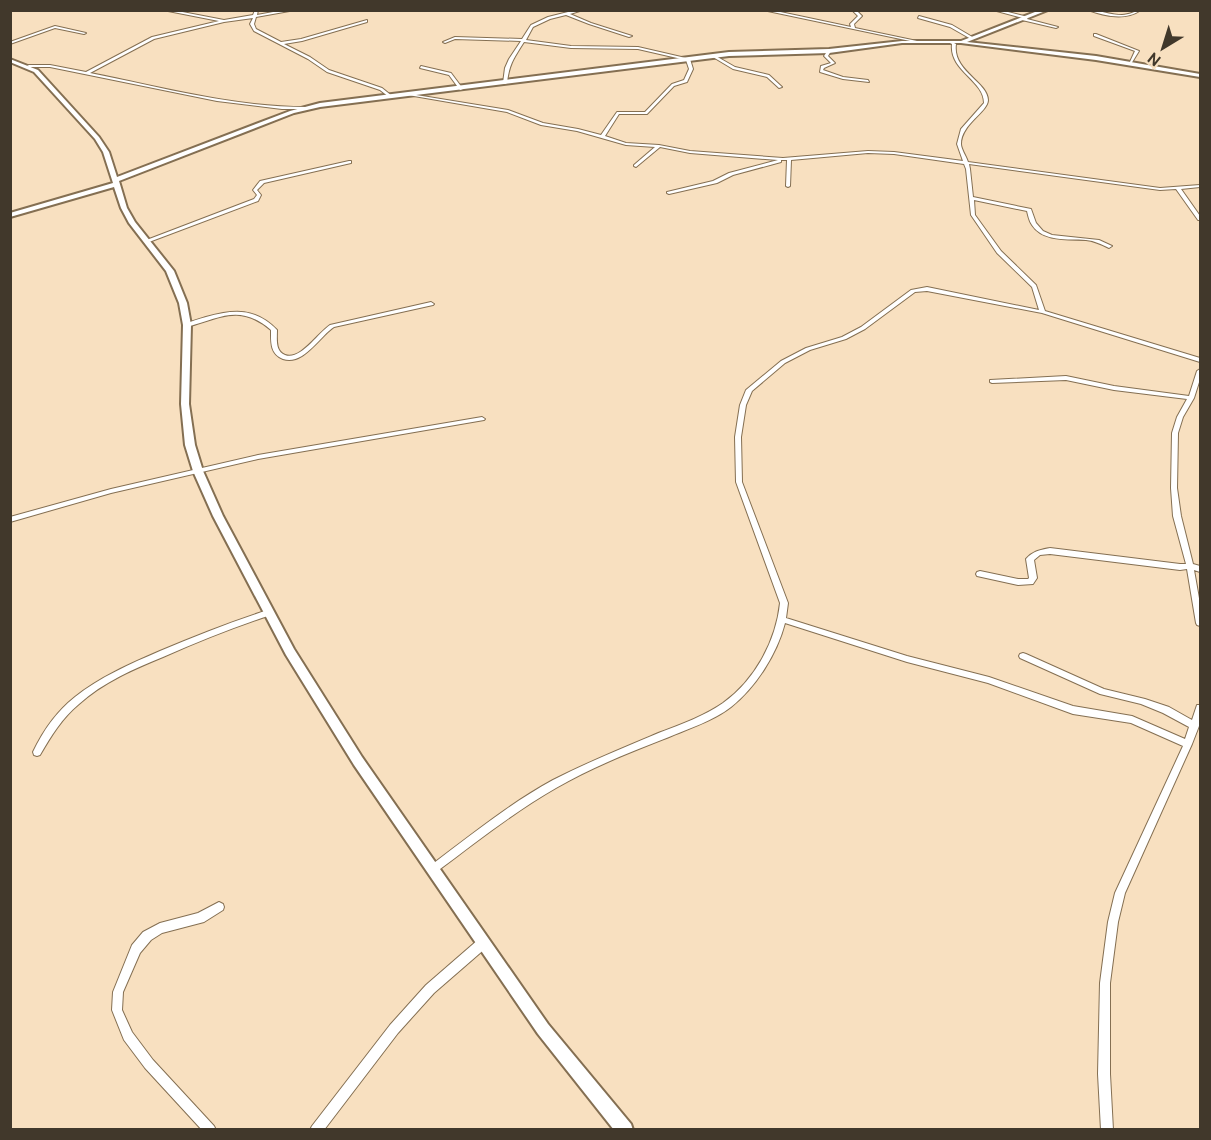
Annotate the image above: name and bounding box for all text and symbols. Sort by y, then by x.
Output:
north arrow [1133,18,1193,78]
text: N [1144,48,1164,70]

